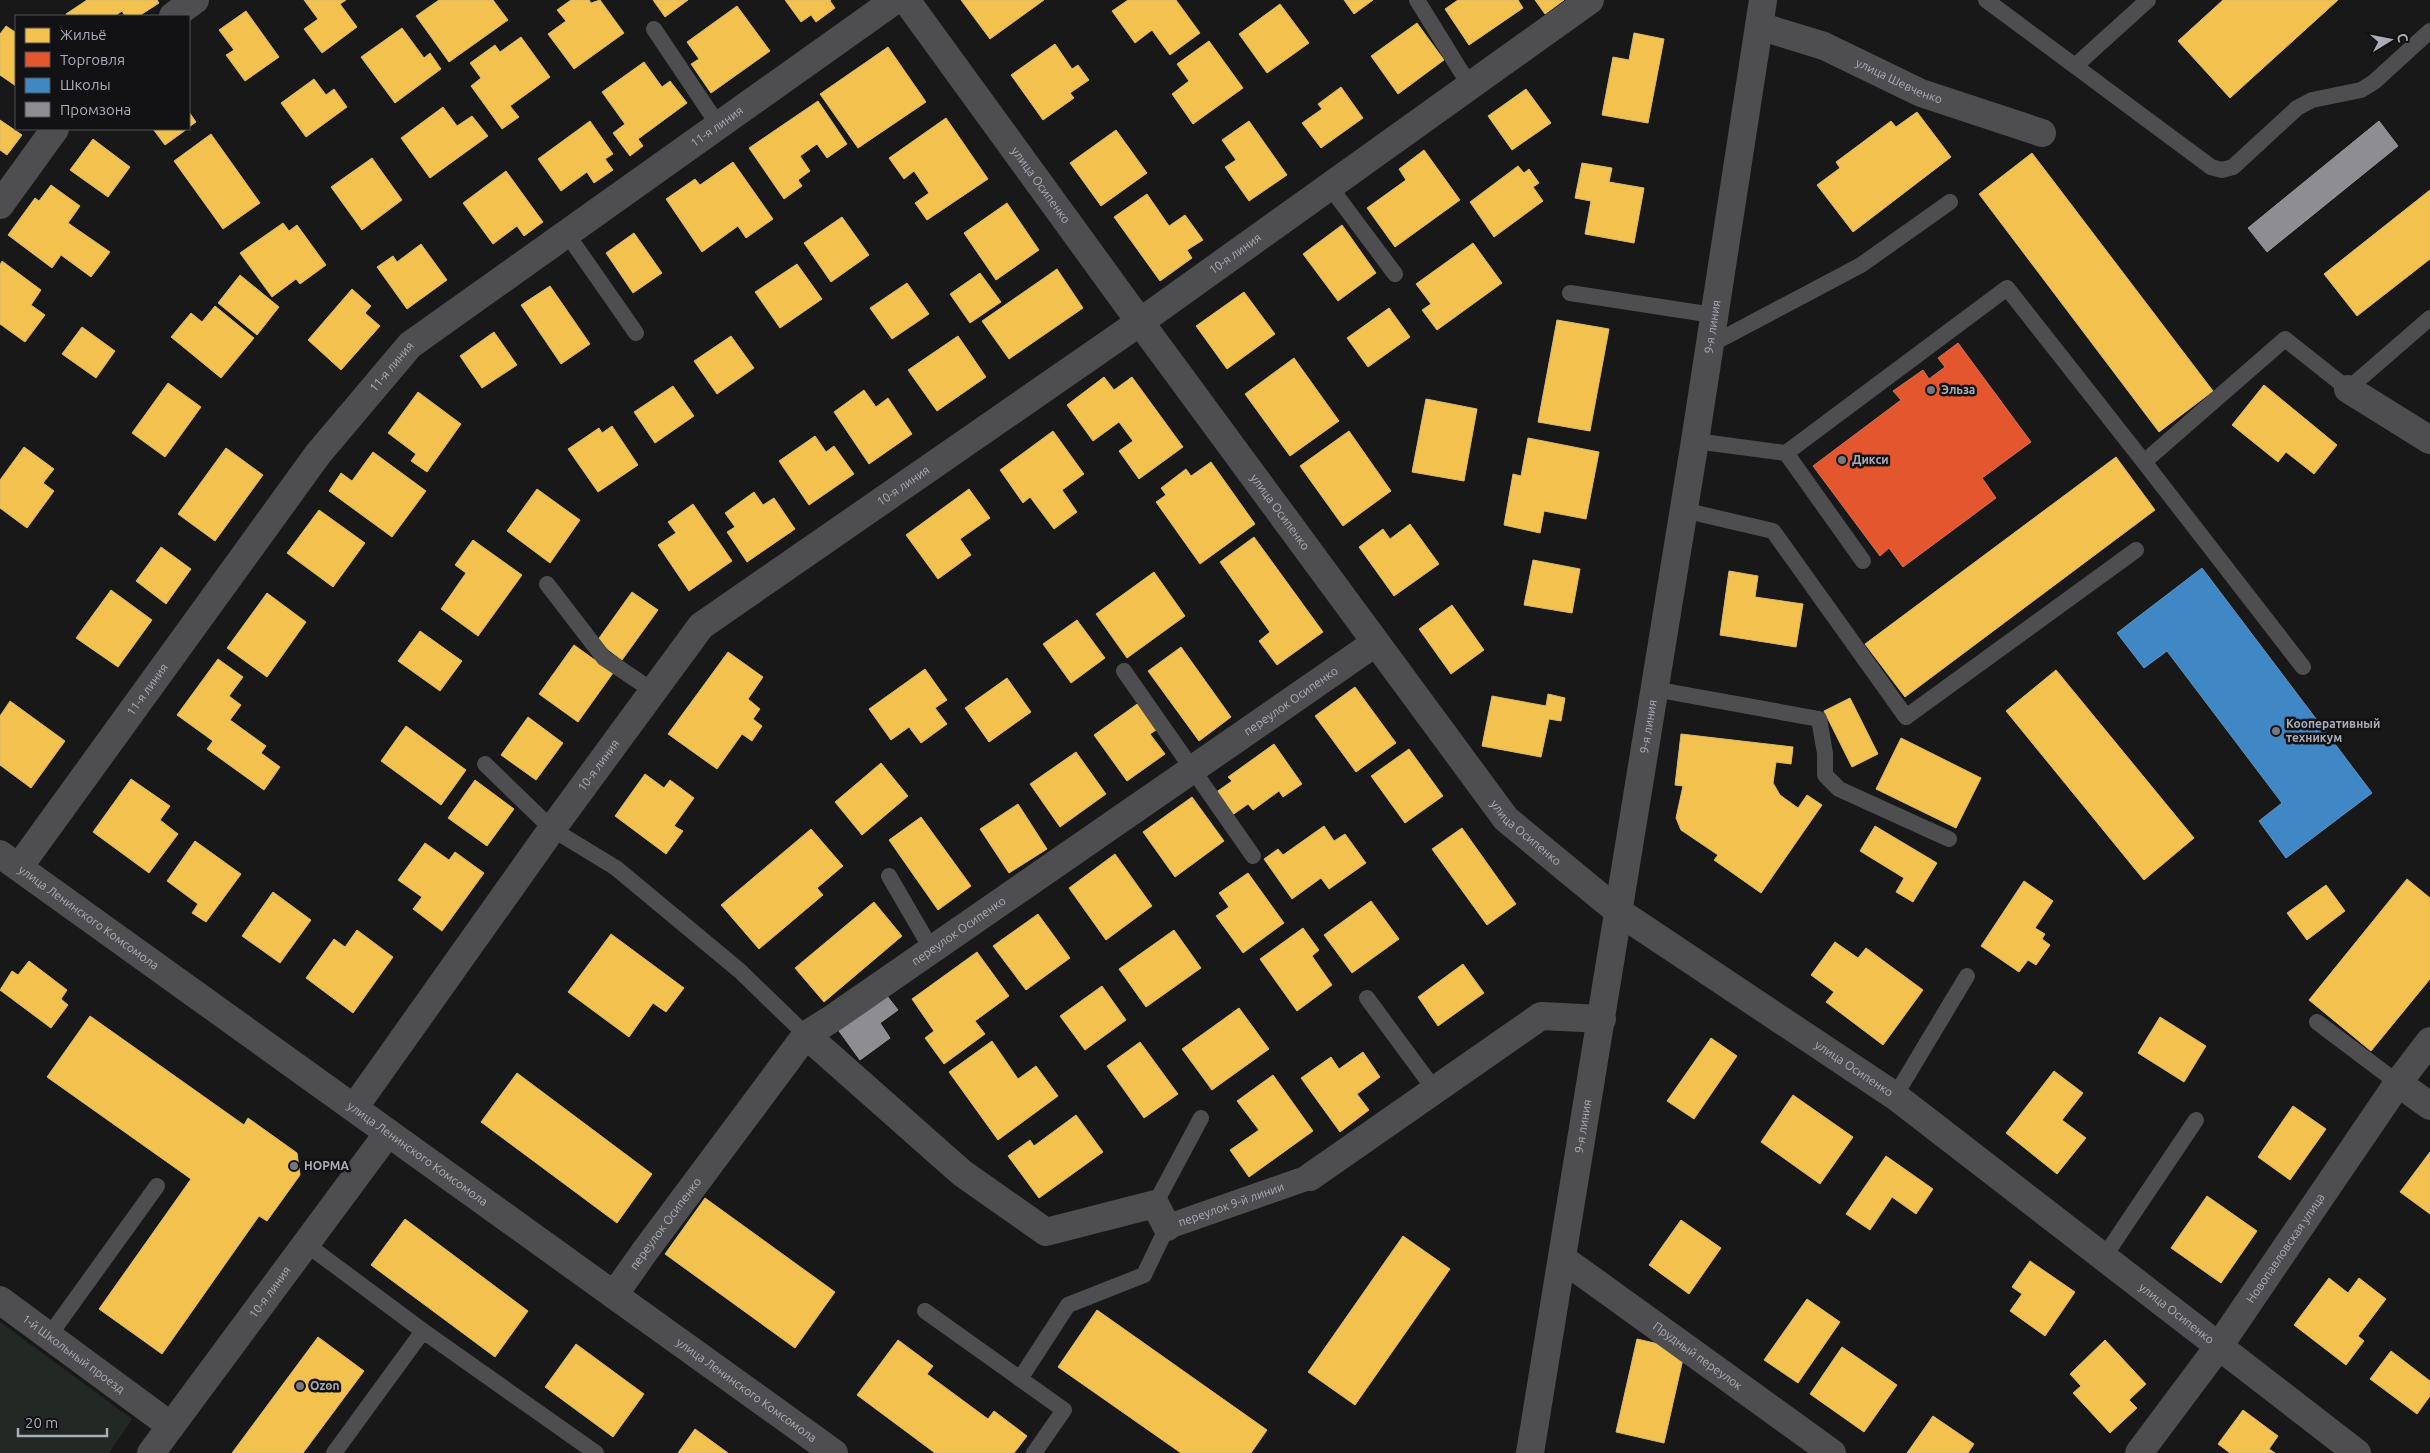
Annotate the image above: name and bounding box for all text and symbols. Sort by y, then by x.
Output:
legend [15,15,190,130]
north arrow [2365,15,2415,65]
text: Жильё [60,26,107,43]
text: С [2394,32,2411,44]
text: Торговля [60,51,125,68]
street label: улица Шевченко [1854,56,1944,106]
text: Школы [60,76,111,93]
text: Промзона [60,101,131,118]
street label: 11-я линия [688,103,745,149]
street label: улица Осипенко [1009,144,1073,226]
street label: 10-я линия [1206,230,1264,276]
street label: 9-я линия [1702,299,1723,354]
street label: 11-я линия [367,339,416,394]
place label: Эльза [1941,383,1975,396]
marker: Эльза [1925,384,1937,396]
place label: Дикси [1852,453,1889,466]
marker: Дикси [1836,454,1848,466]
street label: 10-я линия [874,463,932,508]
street label: улица Осипенко [1248,471,1313,552]
street label: 11-я линия [124,661,170,718]
street label: переулок Осипенко [1241,664,1340,738]
street label: 9-я линия [1637,699,1659,754]
place label: Кооперативный техникум [2286,717,2380,744]
marker: Кооперативный техникум [2270,725,2282,737]
street label: 10-я линия [575,737,622,794]
street label: улица Осипенко [1488,797,1564,868]
street label: улица Ленинского Комсомола [16,862,161,972]
street label: переулок Осипенко [909,894,1008,968]
street label: улица Осипенко [1813,1038,1896,1099]
street label: 9-я линия [1572,1098,1594,1154]
street label: улица Ленинского Комсомола [345,1099,490,1208]
place label: НОРМА [304,1159,349,1172]
marker: НОРМА [288,1160,300,1172]
street label: переулок Осипенко [627,1175,703,1272]
street label: переулок 9-й линии [1176,1180,1286,1229]
street label: Новопавловская улица [2243,1191,2327,1305]
street label: 10-я линия [246,1264,293,1320]
street label: улица Осипенко [2137,1280,2217,1346]
street label: 1-й Школьный проезд [20,1312,127,1396]
street label: Прудный переулок [1651,1319,1745,1392]
street label: улица Ленинского Комсомола [674,1335,819,1444]
place label: Ozon [310,1379,339,1392]
marker: Ozon [294,1380,306,1392]
scale bar [18,1406,106,1438]
text: 20 m [25,1414,58,1431]

